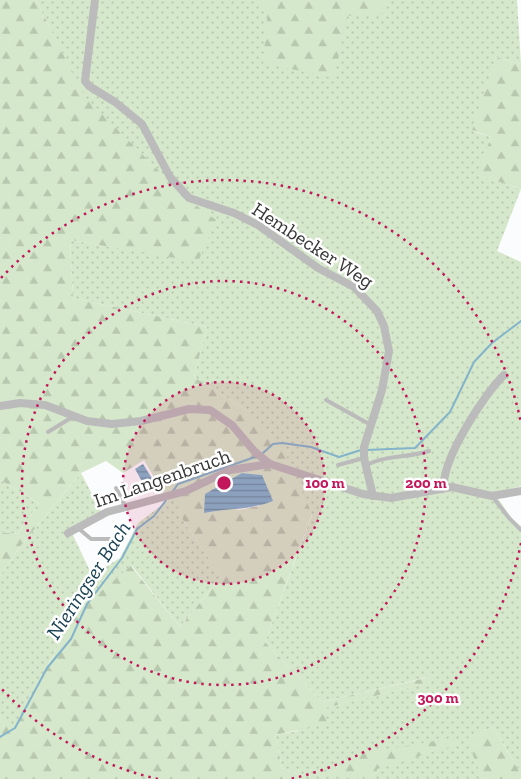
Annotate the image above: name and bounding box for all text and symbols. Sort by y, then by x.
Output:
street label: Hembecker Weg [248,197,378,293]
street label: Im Langenbruch [91,443,234,513]
centre of rings [215,474,233,492]
text: 100 m [305,474,345,492]
text: 200 m [405,474,447,492]
water label: Nieringser Bach [41,516,135,644]
text: 300 m [417,689,459,707]

